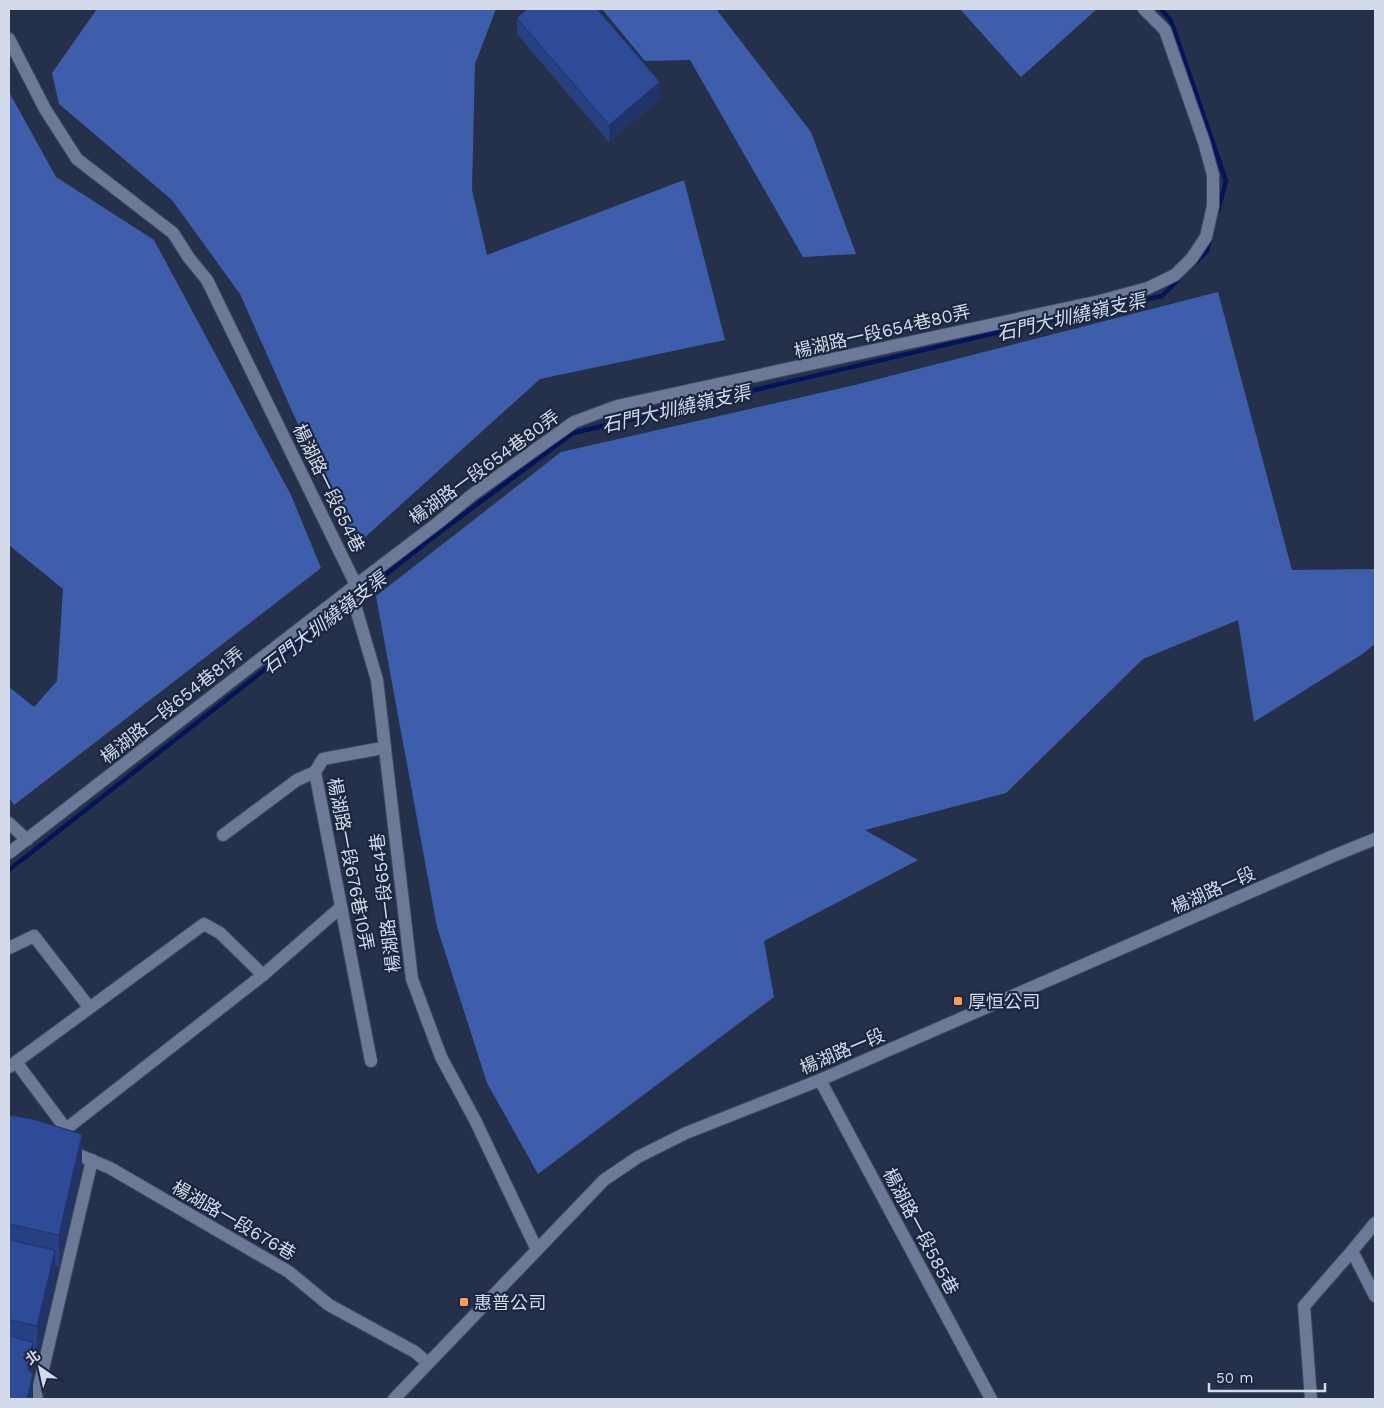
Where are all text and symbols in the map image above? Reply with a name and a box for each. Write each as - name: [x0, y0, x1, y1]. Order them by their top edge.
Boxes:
- water label: 石門大圳繞嶺支渠: [994, 288, 1151, 345]
- street label: 楊湖路一段654巷80弄: [792, 300, 972, 362]
- water label: 石門大圳繞嶺支渠: [599, 380, 756, 437]
- street label: 楊湖路一段654巷80弄: [405, 405, 563, 529]
- street label: 楊湖路一段654巷: [289, 420, 369, 556]
- water label: 石門大圳繞嶺支渠: [257, 565, 393, 679]
- street label: 楊湖路一段654巷81弄: [96, 642, 248, 768]
- street label: 楊湖路一段676巷10弄: [324, 776, 378, 952]
- street label: 楊湖路一段654巷: [366, 832, 404, 974]
- street label: 楊湖路一段: [1168, 862, 1258, 918]
- place label: 厚恒公司: [968, 991, 1040, 1012]
- marker: 厚恒公司: [952, 995, 964, 1007]
- street label: 楊湖路一段: [796, 1024, 888, 1078]
- street label: 楊湖路一段585巷: [879, 1164, 963, 1298]
- street label: 楊湖路一段676巷: [168, 1176, 300, 1264]
- place label: 惠普公司: [474, 1292, 546, 1313]
- marker: 惠普公司: [458, 1296, 470, 1308]
- north arrow: [15, 1343, 65, 1393]
- text: 北: [22, 1347, 43, 1368]
- scale bar: [1209, 1360, 1325, 1392]
- text: 50 m: [1216, 1369, 1253, 1387]

